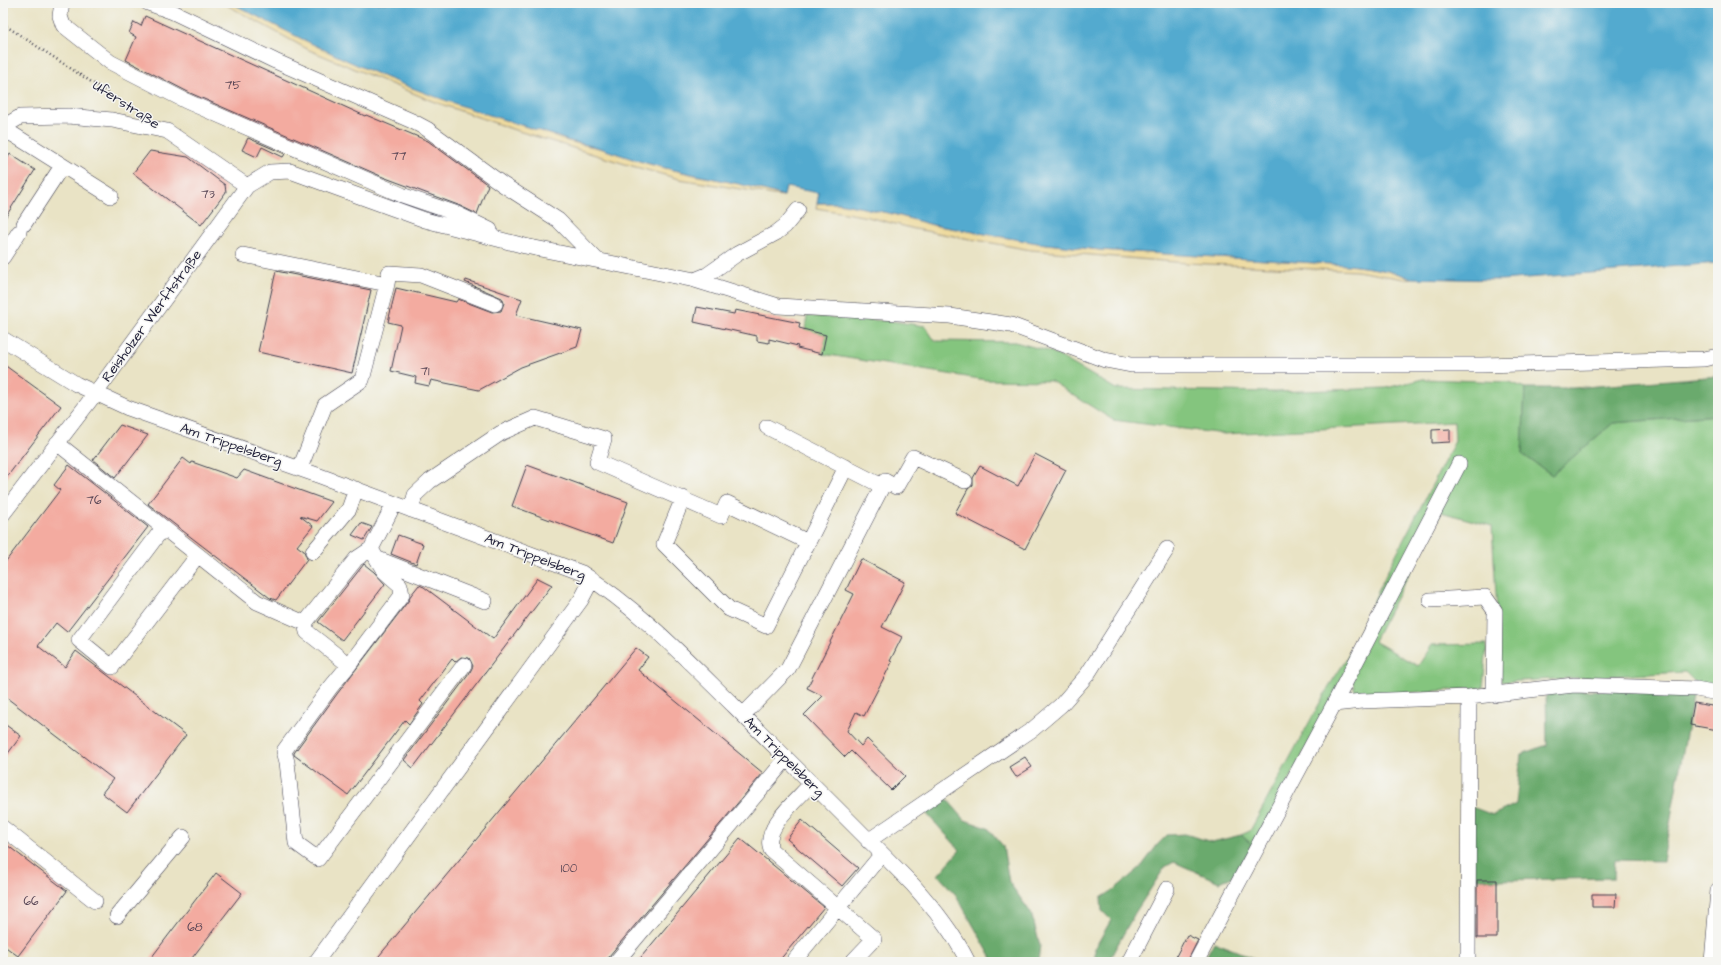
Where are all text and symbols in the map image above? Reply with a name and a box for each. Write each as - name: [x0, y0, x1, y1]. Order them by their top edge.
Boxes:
- street label: Uferstraße: [88, 76, 164, 134]
- house number: 75: [225, 77, 241, 94]
- house number: 77: [392, 148, 407, 165]
- house number: 73: [201, 186, 215, 203]
- street label: Reisholzer Werftstraße: [97, 245, 207, 386]
- house number: 71: [421, 363, 430, 380]
- street label: Am Trippelsberg: [177, 418, 285, 472]
- house number: 76: [87, 492, 102, 509]
- street label: Am Trippelsberg: [482, 529, 588, 585]
- street label: Am Trippelsberg: [739, 712, 829, 802]
- house number: 100: [561, 860, 578, 877]
- house number: 66: [23, 893, 39, 910]
- house number: 68: [187, 919, 203, 936]

